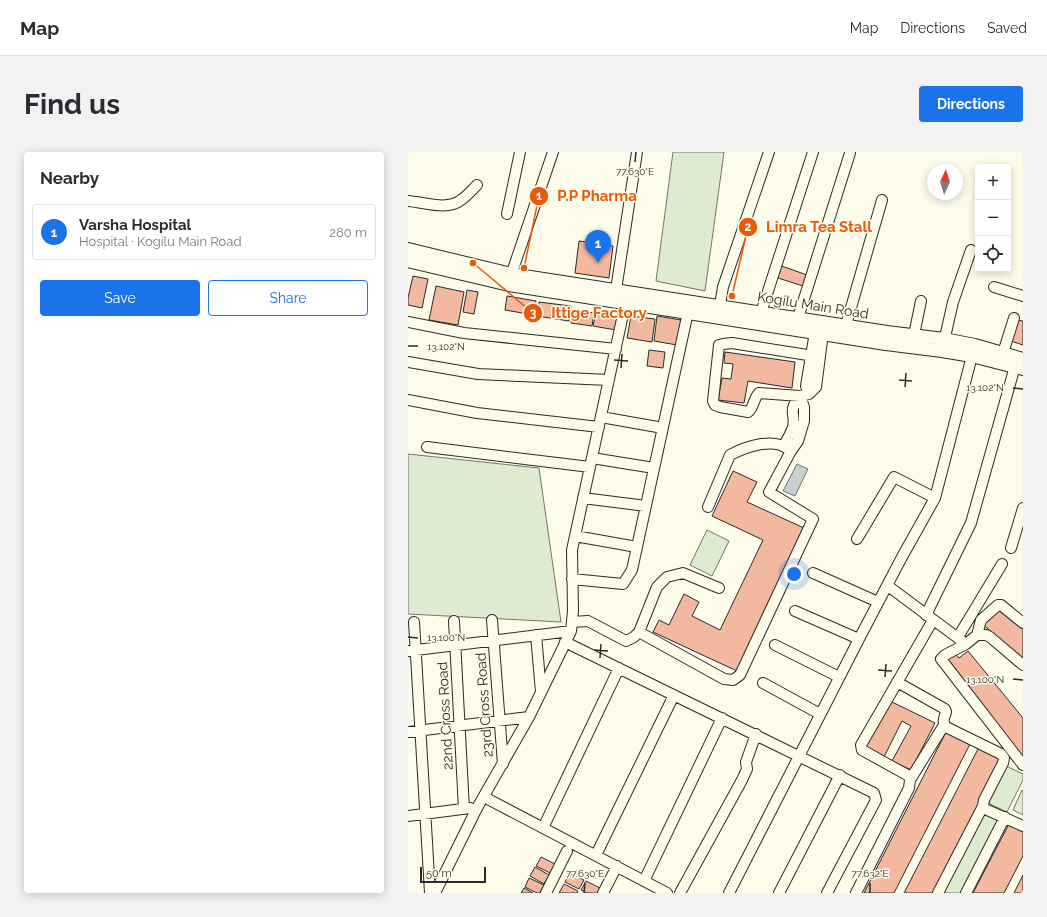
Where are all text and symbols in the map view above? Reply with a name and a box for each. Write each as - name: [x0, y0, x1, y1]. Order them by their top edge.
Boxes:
- text: Map: [20, 17, 59, 39]
- text: Map: [850, 20, 878, 36]
- text: Directions: [900, 20, 965, 36]
- text: Saved: [987, 20, 1027, 36]
- button: Directions: [919, 86, 1023, 122]
- text: Find us: [24, 88, 120, 121]
- north arrow: [927, 164, 963, 200]
- map controls: [975, 164, 1011, 272]
- button: +: [975, 164, 1011, 200]
- text: 77.630°E: [616, 166, 654, 177]
- text: Nearby: [40, 168, 99, 188]
- callout: P.P Pharma: [529, 183, 645, 210]
- text: P.P Pharma: [557, 187, 637, 205]
- text: 1: [536, 189, 542, 203]
- button: −: [975, 200, 1011, 236]
- callout: Limra Tea Stall: [738, 213, 880, 240]
- text: Varsha Hospital: [79, 216, 191, 234]
- text: Limra Tea Stall: [766, 218, 872, 236]
- text: 2: [745, 220, 752, 234]
- text: 1: [51, 225, 57, 240]
- text: 280 m: [329, 225, 367, 240]
- pin: 1: [585, 230, 611, 263]
- text: Hospital · Kogilu Main Road: [79, 234, 242, 249]
- button: locate: [975, 236, 1011, 272]
- button: Save: [40, 280, 200, 316]
- button: Share: [208, 280, 368, 316]
- street label: Kogilu Main Road: [756, 288, 870, 322]
- callout: Ittige Factory: [523, 300, 654, 327]
- text: Ittige Factory: [551, 304, 647, 322]
- text: 3: [530, 306, 537, 320]
- text: 13.102°N: [427, 341, 465, 352]
- text: 13.102°N: [966, 382, 1004, 393]
- your location: [784, 564, 804, 584]
- text: 13.100°N: [427, 632, 465, 643]
- street label: 23rd Cross Road: [472, 652, 496, 758]
- street label: 22nd Cross Road: [434, 661, 456, 771]
- text: 13.100°N: [966, 674, 1004, 685]
- scale bar: [420, 865, 486, 884]
- text: 50 m: [426, 867, 452, 880]
- text: 77.630°E: [566, 868, 604, 879]
- text: 77.632°E: [851, 868, 889, 879]

